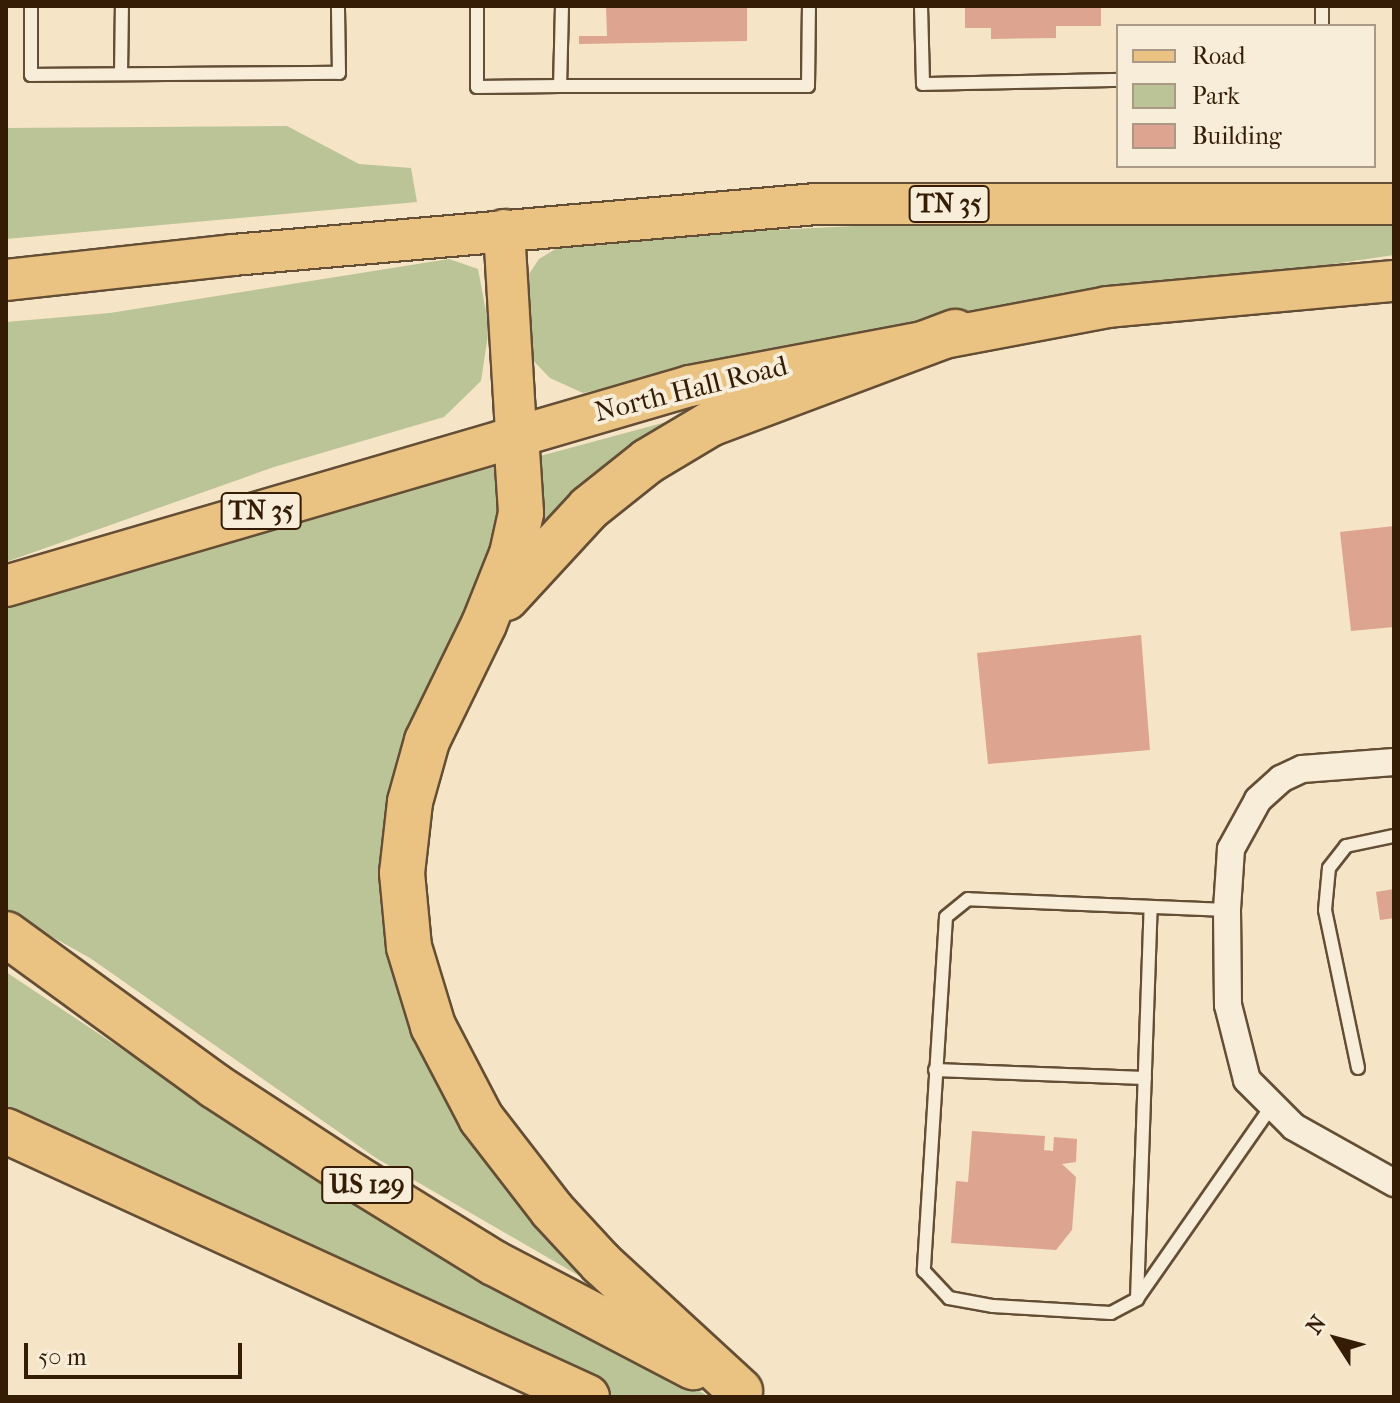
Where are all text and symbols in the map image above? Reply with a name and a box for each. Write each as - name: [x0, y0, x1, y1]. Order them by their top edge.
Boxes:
- legend: [1116, 24, 1376, 168]
- text: Road: [1192, 42, 1245, 70]
- text: Park: [1192, 82, 1240, 110]
- text: Building: [1192, 122, 1282, 150]
- road number: TN 35: [907, 182, 991, 226]
- street label: North Hall Road: [591, 349, 791, 429]
- road number: TN 35: [219, 489, 303, 533]
- road number: US 129: [321, 1163, 413, 1207]
- north arrow: [1296, 1299, 1376, 1379]
- text: N: [1301, 1311, 1332, 1339]
- scale bar: [28, 1327, 246, 1377]
- text: 50 m: [38, 1343, 87, 1371]

